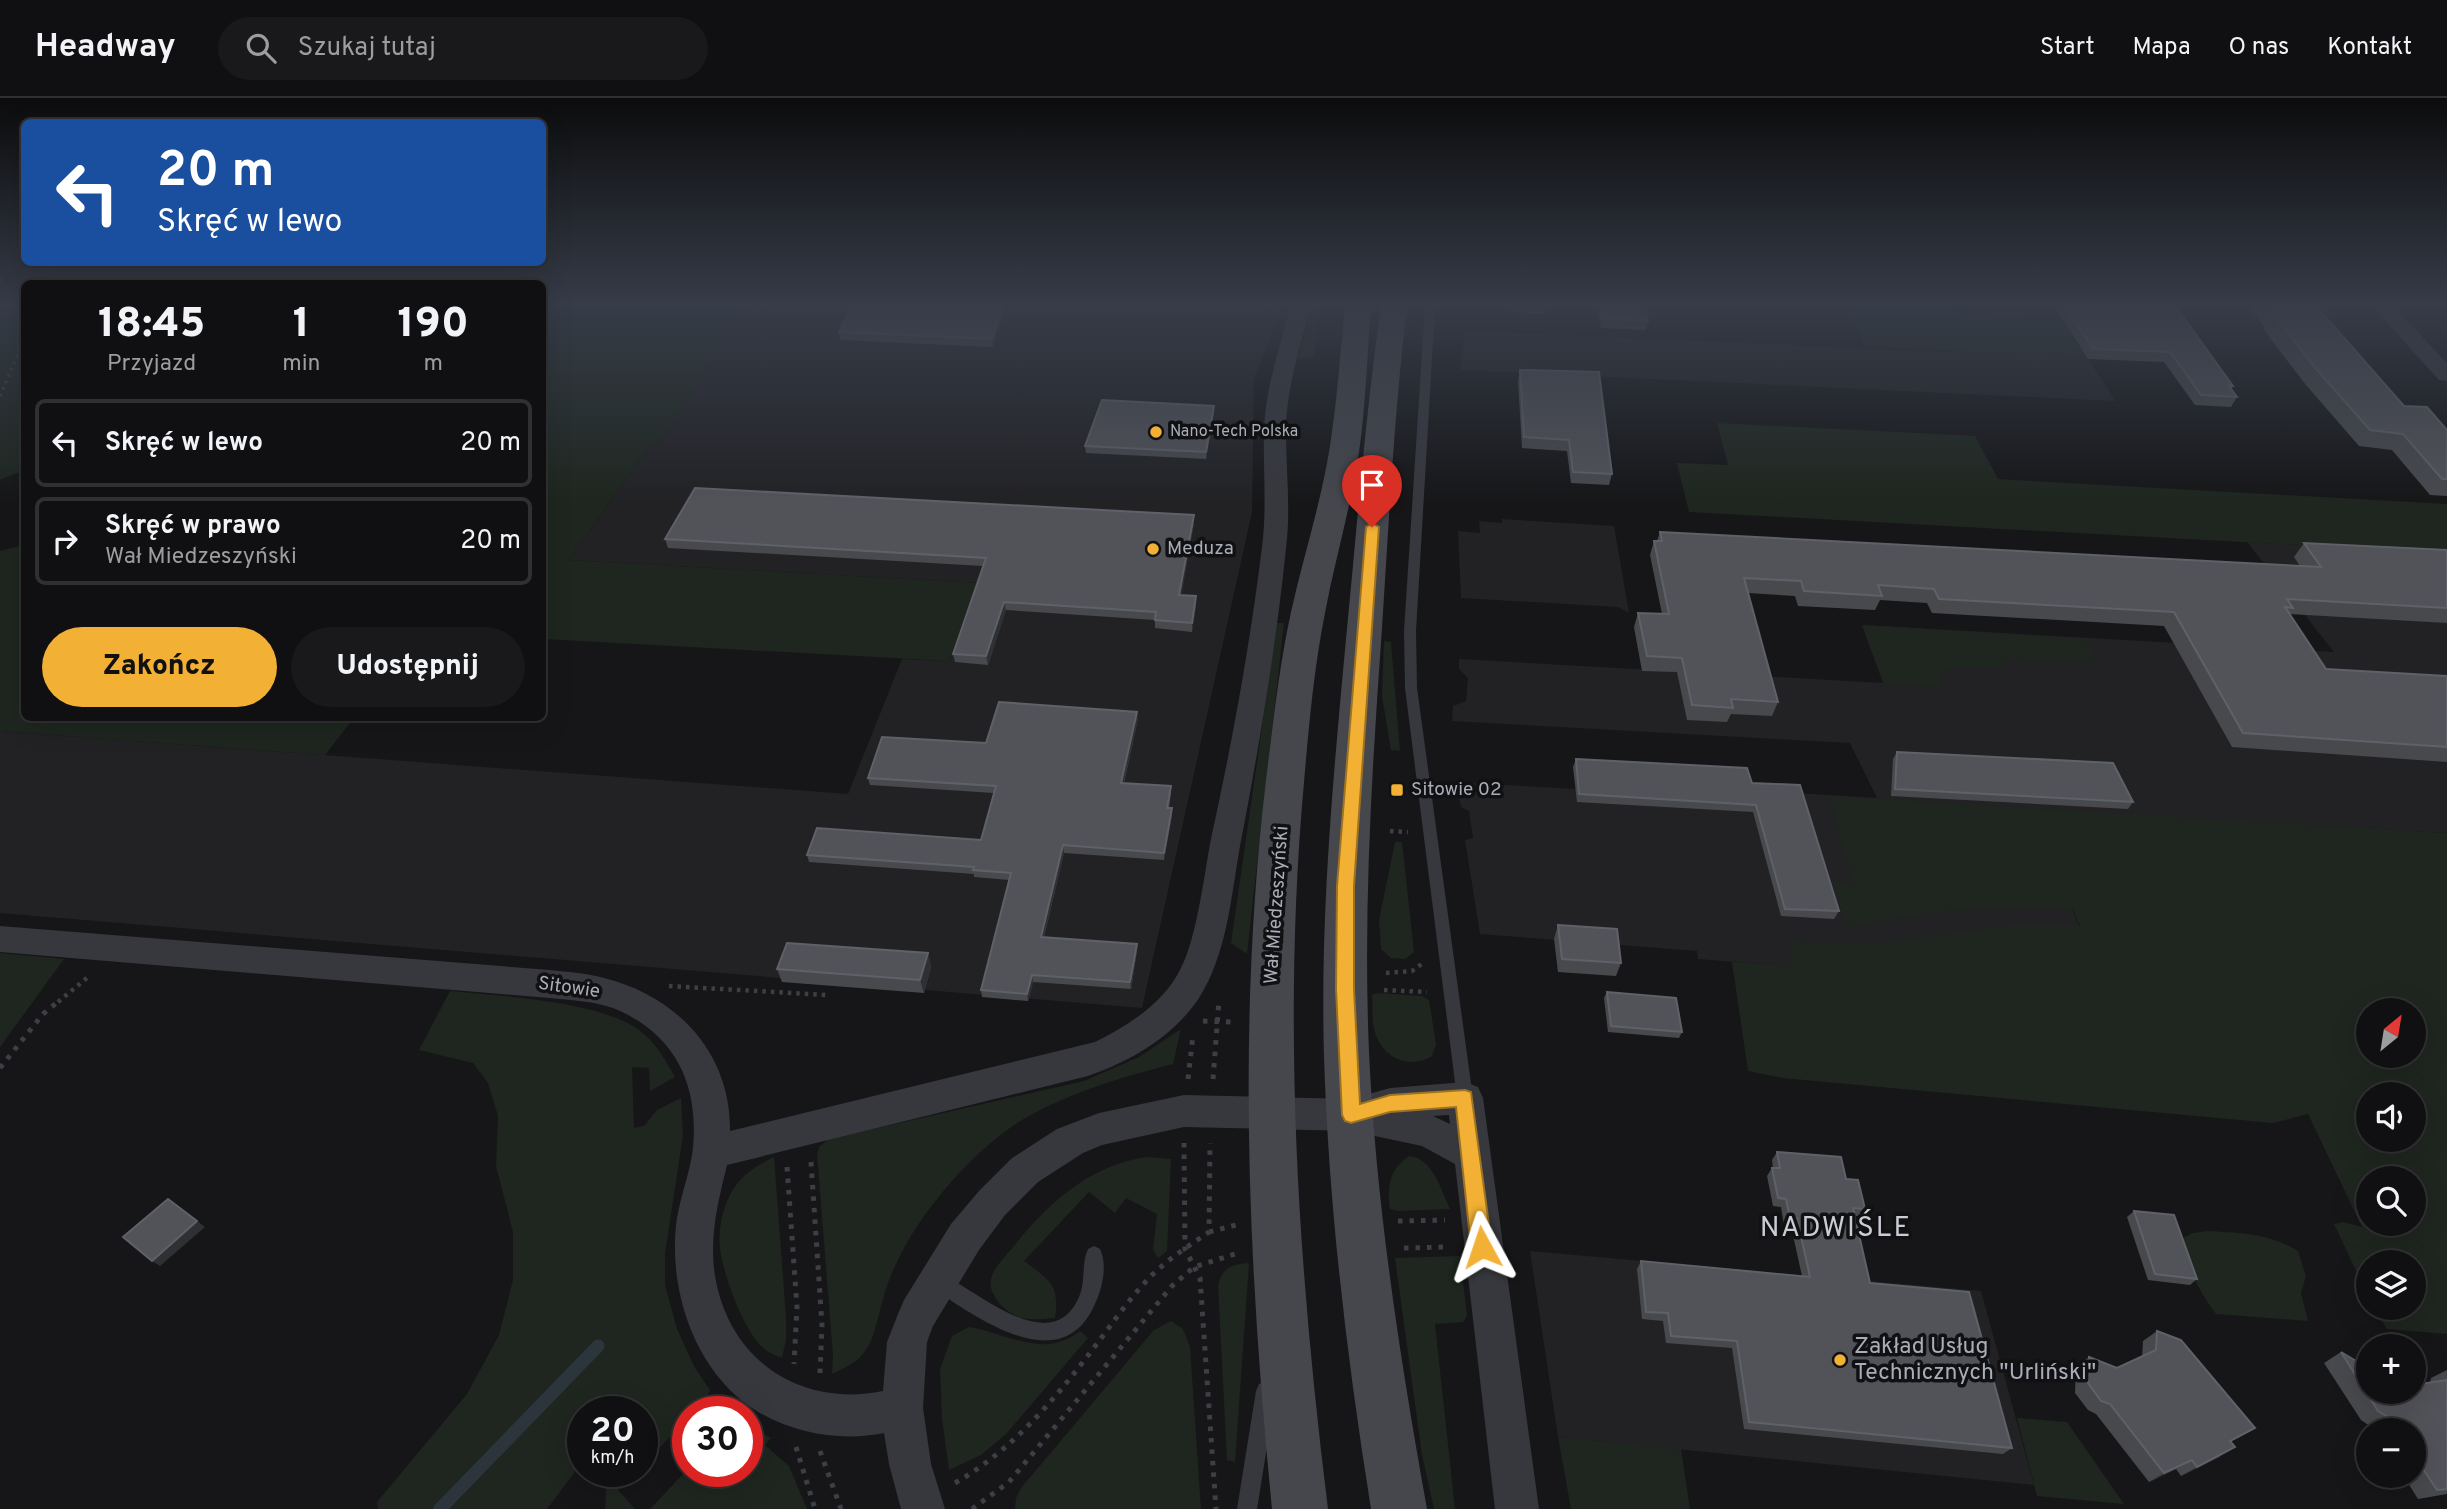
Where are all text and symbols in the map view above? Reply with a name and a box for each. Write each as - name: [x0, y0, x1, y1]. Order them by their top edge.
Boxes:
- search box: [218, 17, 708, 80]
- text: Headway: [35, 27, 176, 69]
- icon: search: [242, 29, 280, 67]
- text: Szukaj tutaj: [298, 32, 436, 65]
- text: Start: [2040, 33, 2095, 63]
- text: Mapa: [2133, 33, 2191, 63]
- text: O nas: [2229, 33, 2289, 63]
- text: Kontakt: [2327, 33, 2412, 63]
- text: 20 m: [157, 142, 274, 204]
- icon: left: [42, 147, 133, 238]
- text: Skręć w lewo: [157, 203, 342, 243]
- text: 18:45: [98, 299, 205, 352]
- text: 1: [293, 299, 310, 352]
- text: 190: [398, 299, 469, 352]
- text: Przyjazd: [107, 350, 196, 379]
- text: min: [282, 350, 321, 379]
- text: m: [424, 350, 443, 379]
- place label: Nano-Tech Polska: [1170, 422, 1298, 442]
- icon: left: [46, 424, 84, 462]
- marker: Nano-Tech Polska: [1148, 424, 1164, 440]
- text: Skręć w lewo: [105, 427, 263, 460]
- text: 20 m: [460, 427, 521, 460]
- pin: [1342, 455, 1402, 527]
- icon: arrive: [1353, 466, 1391, 504]
- text: Skręć w prawo: [105, 510, 281, 543]
- icon: right: [46, 522, 84, 560]
- text: 20 m: [460, 525, 521, 558]
- place label: Meduza: [1167, 537, 1234, 561]
- marker: Meduza: [1145, 541, 1161, 557]
- text: Wał Miedzeszyński: [105, 543, 297, 572]
- button: Zakończ: [42, 627, 277, 707]
- button: Udostępnij: [291, 627, 525, 707]
- place label: Sitowie 02: [1411, 778, 1502, 802]
- marker: Sitowie 02: [1389, 782, 1405, 798]
- street label: Wał Miedzeszyński: [1259, 825, 1295, 985]
- street label: Sitowie: [537, 972, 601, 1004]
- north arrow: [2356, 998, 2426, 1068]
- map controls: [2356, 998, 2426, 1488]
- button: sound: [2356, 1082, 2426, 1152]
- button: search: [2356, 1166, 2426, 1236]
- district label: NADWIŚLE: [1760, 1209, 1912, 1247]
- position arrow: [1445, 1210, 1519, 1284]
- button: layers: [2356, 1250, 2426, 1320]
- place label: Zakład Usług Technicznych "Urliński": [1854, 1333, 2096, 1388]
- button: +: [2356, 1334, 2426, 1404]
- marker: Zakład Usług Technicznych "Urliński": [1832, 1352, 1848, 1368]
- speed limit sign: 30: [672, 1396, 763, 1487]
- text: 20: [590, 1410, 635, 1454]
- button: −: [2356, 1418, 2426, 1488]
- text: km/h: [591, 1447, 634, 1470]

